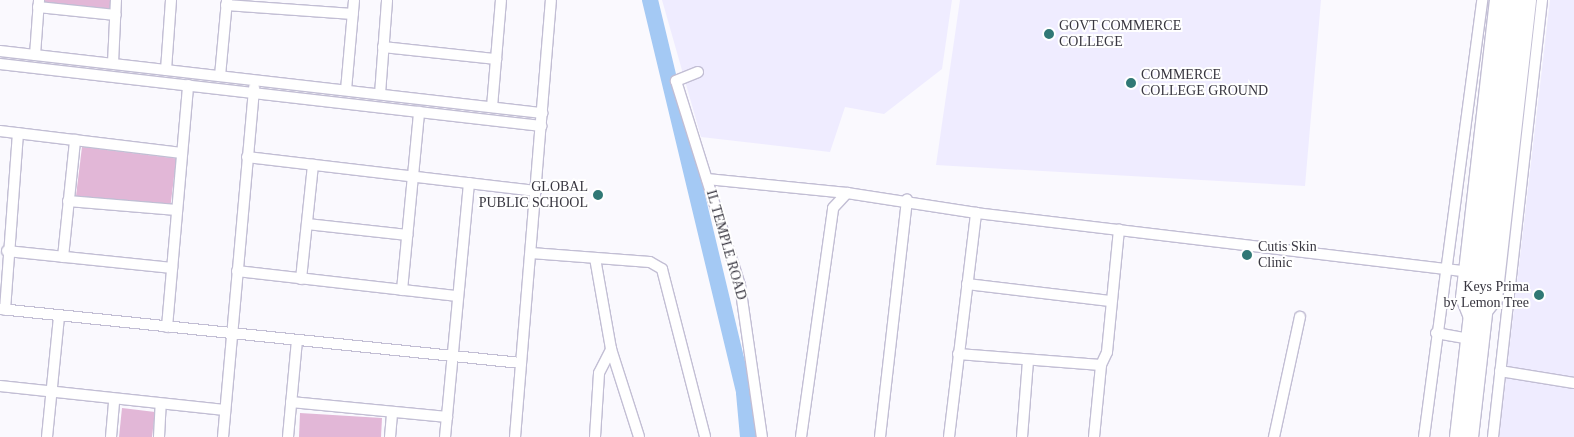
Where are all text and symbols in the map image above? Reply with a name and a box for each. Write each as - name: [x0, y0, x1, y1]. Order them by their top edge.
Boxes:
- place label: GOVT COMMERCE COLLEGE: [1059, 18, 1178, 50]
- marker: GOVT COMMERCE COLLEGE: [1043, 28, 1055, 40]
- place label: COMMERCE COLLEGE GROUND: [1141, 67, 1266, 100]
- marker: COMMERCE COLLEGE GROUND: [1125, 77, 1137, 89]
- place label: GLOBAL PUBLIC SCHOOL: [480, 179, 588, 212]
- marker: GLOBAL PUBLIC SCHOOL: [592, 189, 604, 201]
- street label: IL TEMPLE ROAD: [703, 190, 749, 300]
- place label: Cutis Skin Clinic: [1258, 239, 1322, 272]
- marker: Cutis Skin Clinic: [1240, 248, 1254, 262]
- place label: Keys Prima by Lemon Tree: [1432, 279, 1529, 312]
- marker: Keys Prima by Lemon Tree: [1533, 289, 1545, 301]

